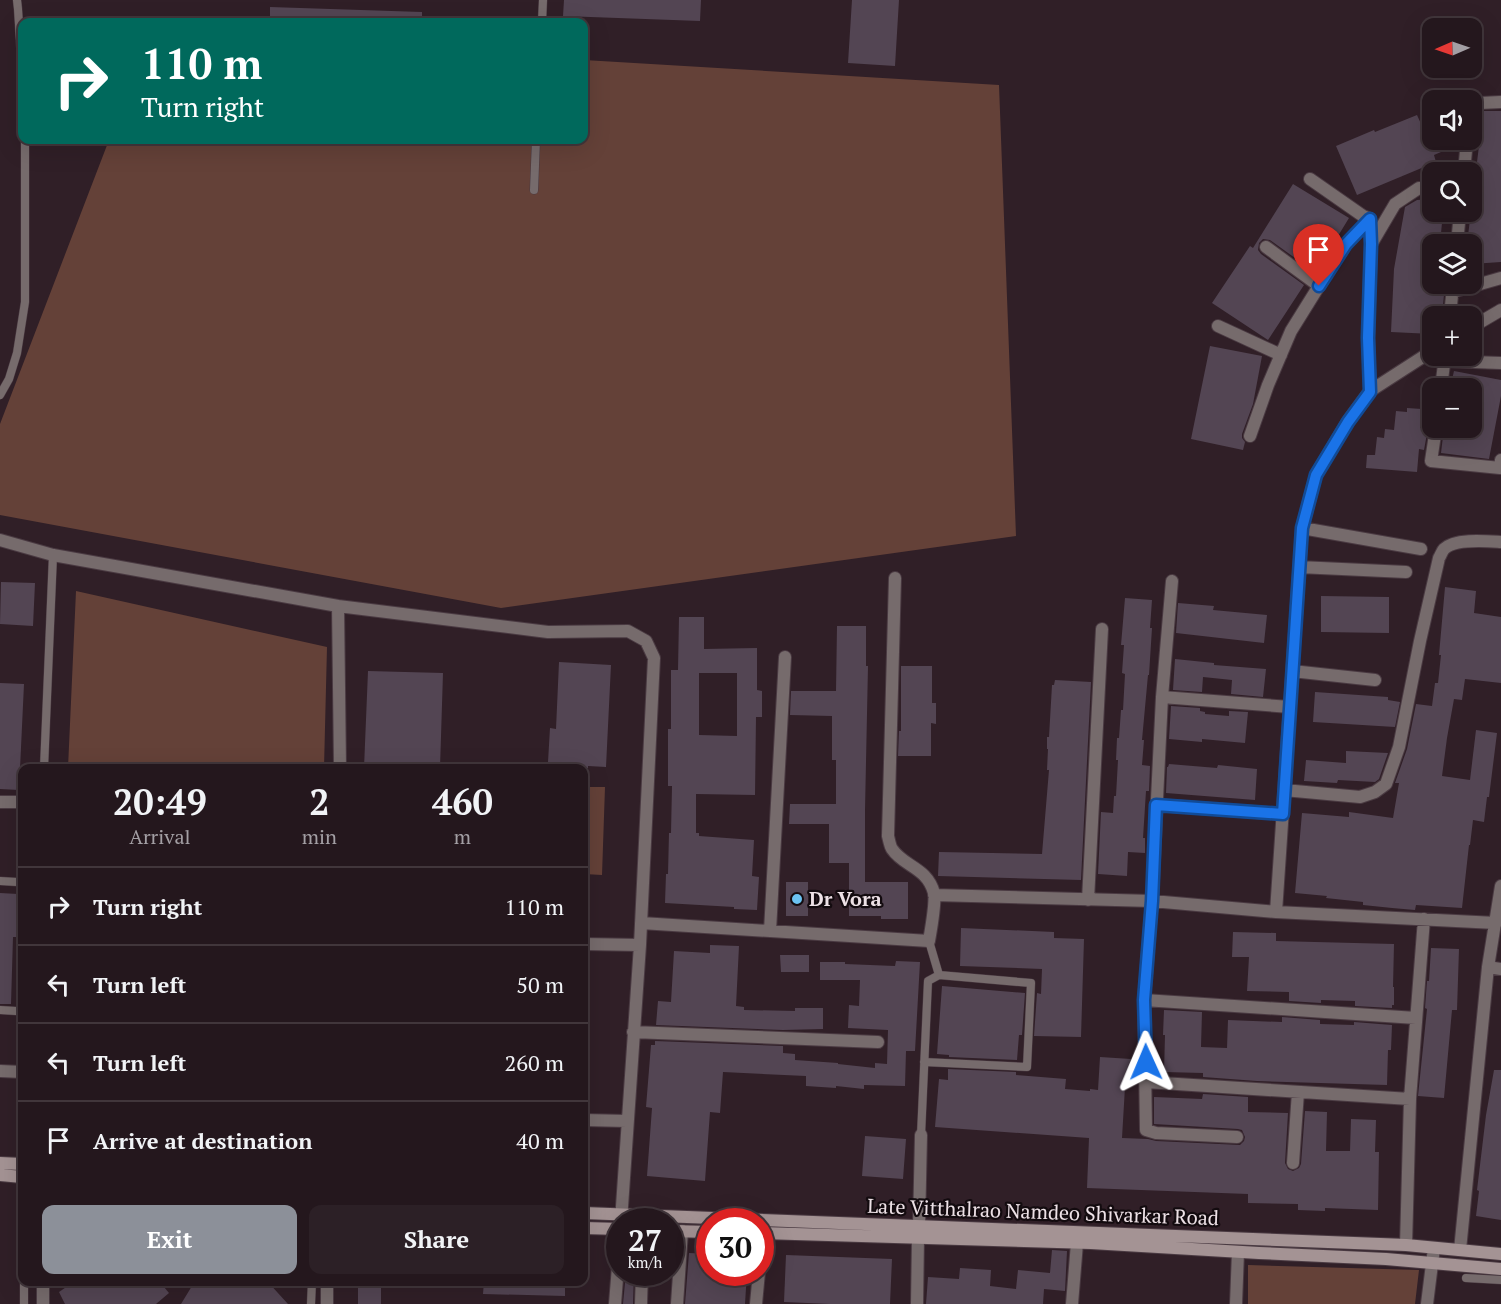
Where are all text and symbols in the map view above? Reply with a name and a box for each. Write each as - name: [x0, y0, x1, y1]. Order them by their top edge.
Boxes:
- north arrow: [1422, 18, 1482, 78]
- map controls: [1422, 18, 1482, 438]
- text: 110 m: [141, 35, 262, 91]
- icon: right: [42, 42, 120, 120]
- text: Turn right: [141, 89, 264, 125]
- button: sound: [1422, 90, 1482, 150]
- button: search: [1422, 162, 1482, 222]
- pin: [1293, 224, 1344, 286]
- icon: arrive: [1302, 233, 1335, 266]
- button: layers: [1422, 234, 1482, 294]
- button: +: [1422, 306, 1482, 366]
- button: −: [1422, 378, 1482, 438]
- text: 20:49: [113, 778, 207, 825]
- text: 2: [309, 778, 330, 825]
- text: 460: [432, 778, 493, 825]
- text: Arrival: [129, 823, 191, 850]
- text: min: [302, 823, 337, 850]
- text: m: [454, 823, 471, 850]
- place label: Dr Vora: [809, 885, 882, 912]
- icon: right: [42, 890, 75, 923]
- text: Turn right: [93, 892, 202, 921]
- text: 110 m: [504, 892, 564, 921]
- marker: Dr Vora: [790, 892, 804, 906]
- icon: left: [42, 968, 75, 1001]
- text: Turn left: [93, 970, 186, 999]
- text: 50 m: [516, 970, 564, 999]
- position arrow: [1114, 1030, 1178, 1094]
- icon: left: [42, 1046, 75, 1079]
- text: Turn left: [93, 1048, 186, 1077]
- text: 260 m: [504, 1048, 564, 1077]
- icon: arrive: [42, 1124, 75, 1157]
- text: Arrive at destination: [93, 1126, 312, 1155]
- text: 40 m: [516, 1126, 564, 1155]
- street label: Late Vitthalrao Namdeo Shivarkar Road: [867, 1192, 1219, 1231]
- button: Exit: [42, 1205, 297, 1274]
- button: Share: [309, 1205, 564, 1274]
- speed limit sign: 30: [696, 1208, 774, 1286]
- text: 27: [628, 1220, 662, 1260]
- text: km/h: [628, 1252, 662, 1272]

